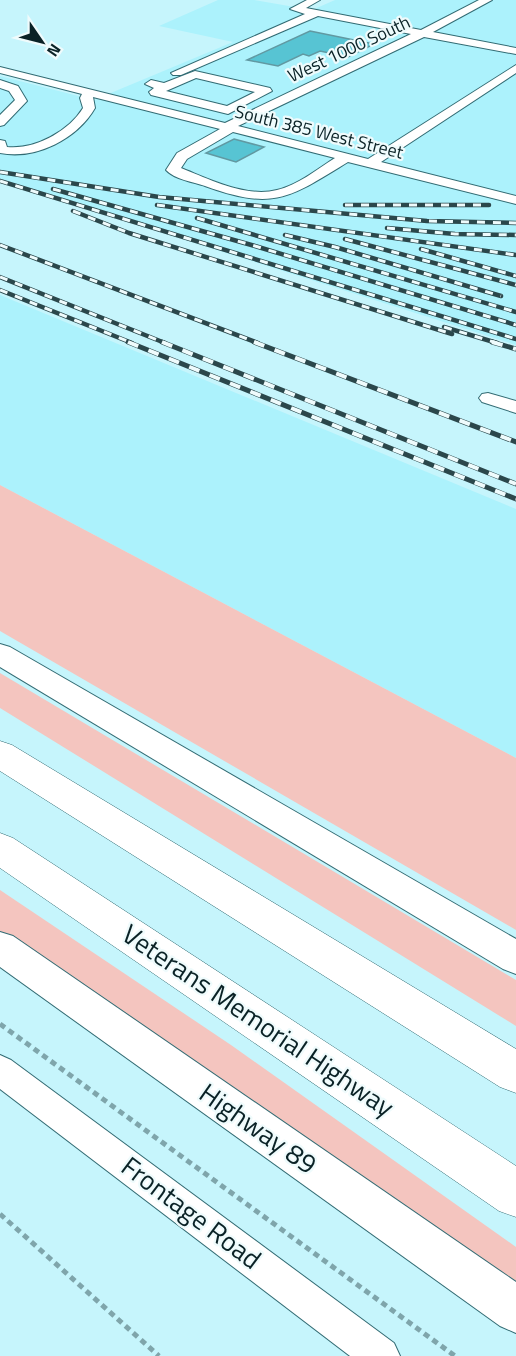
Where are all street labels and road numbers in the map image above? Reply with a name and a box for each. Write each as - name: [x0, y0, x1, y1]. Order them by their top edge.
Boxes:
- street label: West 1000 South: [283, 8, 415, 89]
- street label: South 385 West Street: [232, 98, 407, 166]
- street label: Veterans Memorial Highway: [114, 913, 403, 1126]
- street label: Highway 89: [192, 1072, 326, 1183]
- street label: Frontage Road: [113, 1145, 271, 1278]

